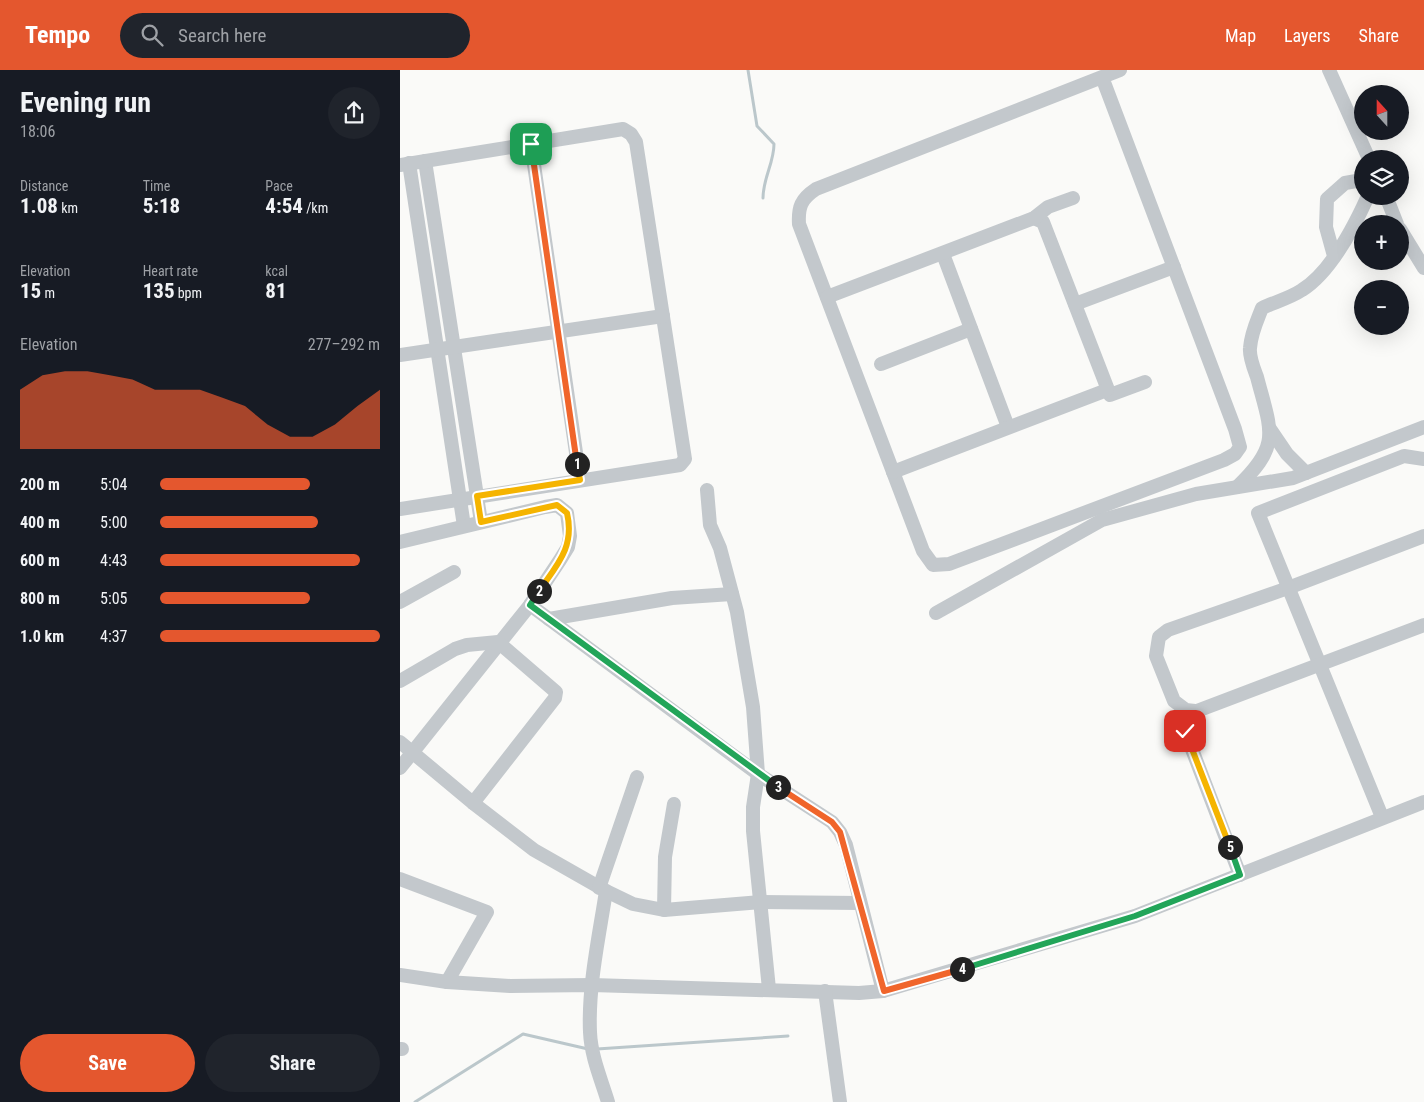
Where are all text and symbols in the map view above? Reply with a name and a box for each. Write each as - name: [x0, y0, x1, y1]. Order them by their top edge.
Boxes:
- search box: [120, 13, 470, 58]
- text: Tempo: [25, 21, 90, 49]
- icon: search: [138, 21, 166, 49]
- text: Search here: [178, 24, 266, 47]
- text: Map: [1225, 25, 1256, 46]
- text: Layers: [1284, 25, 1331, 46]
- text: Share: [1359, 25, 1399, 46]
- north arrow: [1354, 85, 1409, 140]
- map controls: [1354, 85, 1409, 335]
- text: Evening run: [20, 86, 151, 119]
- button: share: [328, 87, 380, 139]
- text: 18:06: [20, 122, 55, 141]
- pin: [510, 123, 552, 165]
- icon: arrive: [517, 130, 545, 158]
- button: layers: [1354, 150, 1409, 205]
- text: Distance: [20, 178, 68, 194]
- text: Time: [143, 178, 170, 194]
- text: Pace: [265, 178, 293, 194]
- text: 1.08: [20, 194, 58, 218]
- text: 5:18: [143, 194, 180, 218]
- text: 4:54: [265, 194, 303, 218]
- text: km: [58, 200, 78, 216]
- text: /km: [303, 200, 328, 216]
- button: +: [1354, 215, 1409, 270]
- text: Elevation: [20, 263, 70, 279]
- text: Heart rate: [143, 263, 198, 279]
- text: kcal: [265, 263, 288, 279]
- text: 15: [20, 279, 41, 303]
- text: 135: [143, 279, 175, 303]
- text: 81: [265, 279, 287, 303]
- button: −: [1354, 280, 1409, 335]
- text: m: [41, 285, 55, 301]
- text: bpm: [175, 285, 202, 301]
- text: Elevation: [20, 335, 78, 354]
- text: 277–292 m: [308, 335, 380, 354]
- pin: 1: [564, 452, 590, 476]
- text: 1: [574, 456, 581, 472]
- text: 200 m: [20, 475, 60, 494]
- text: 5:04: [100, 475, 127, 494]
- text: 400 m: [20, 513, 60, 532]
- text: 5:00: [100, 513, 127, 532]
- text: 600 m: [20, 551, 60, 570]
- text: 4:43: [100, 551, 127, 570]
- pin: 2: [526, 578, 552, 604]
- text: 2: [536, 583, 543, 599]
- text: 800 m: [20, 589, 60, 608]
- text: 5:05: [100, 589, 127, 608]
- text: 1.0 km: [20, 627, 64, 646]
- text: 4:37: [100, 627, 127, 646]
- pin: [1164, 710, 1206, 752]
- icon: check: [1171, 717, 1199, 745]
- pin: 3: [766, 774, 790, 800]
- text: 3: [775, 779, 782, 795]
- pin: 5: [1218, 834, 1242, 860]
- text: 5: [1227, 839, 1234, 855]
- pin: 4: [950, 956, 974, 982]
- text: 4: [959, 961, 966, 977]
- button: Save: [20, 1034, 195, 1092]
- button: Share: [205, 1034, 380, 1092]

